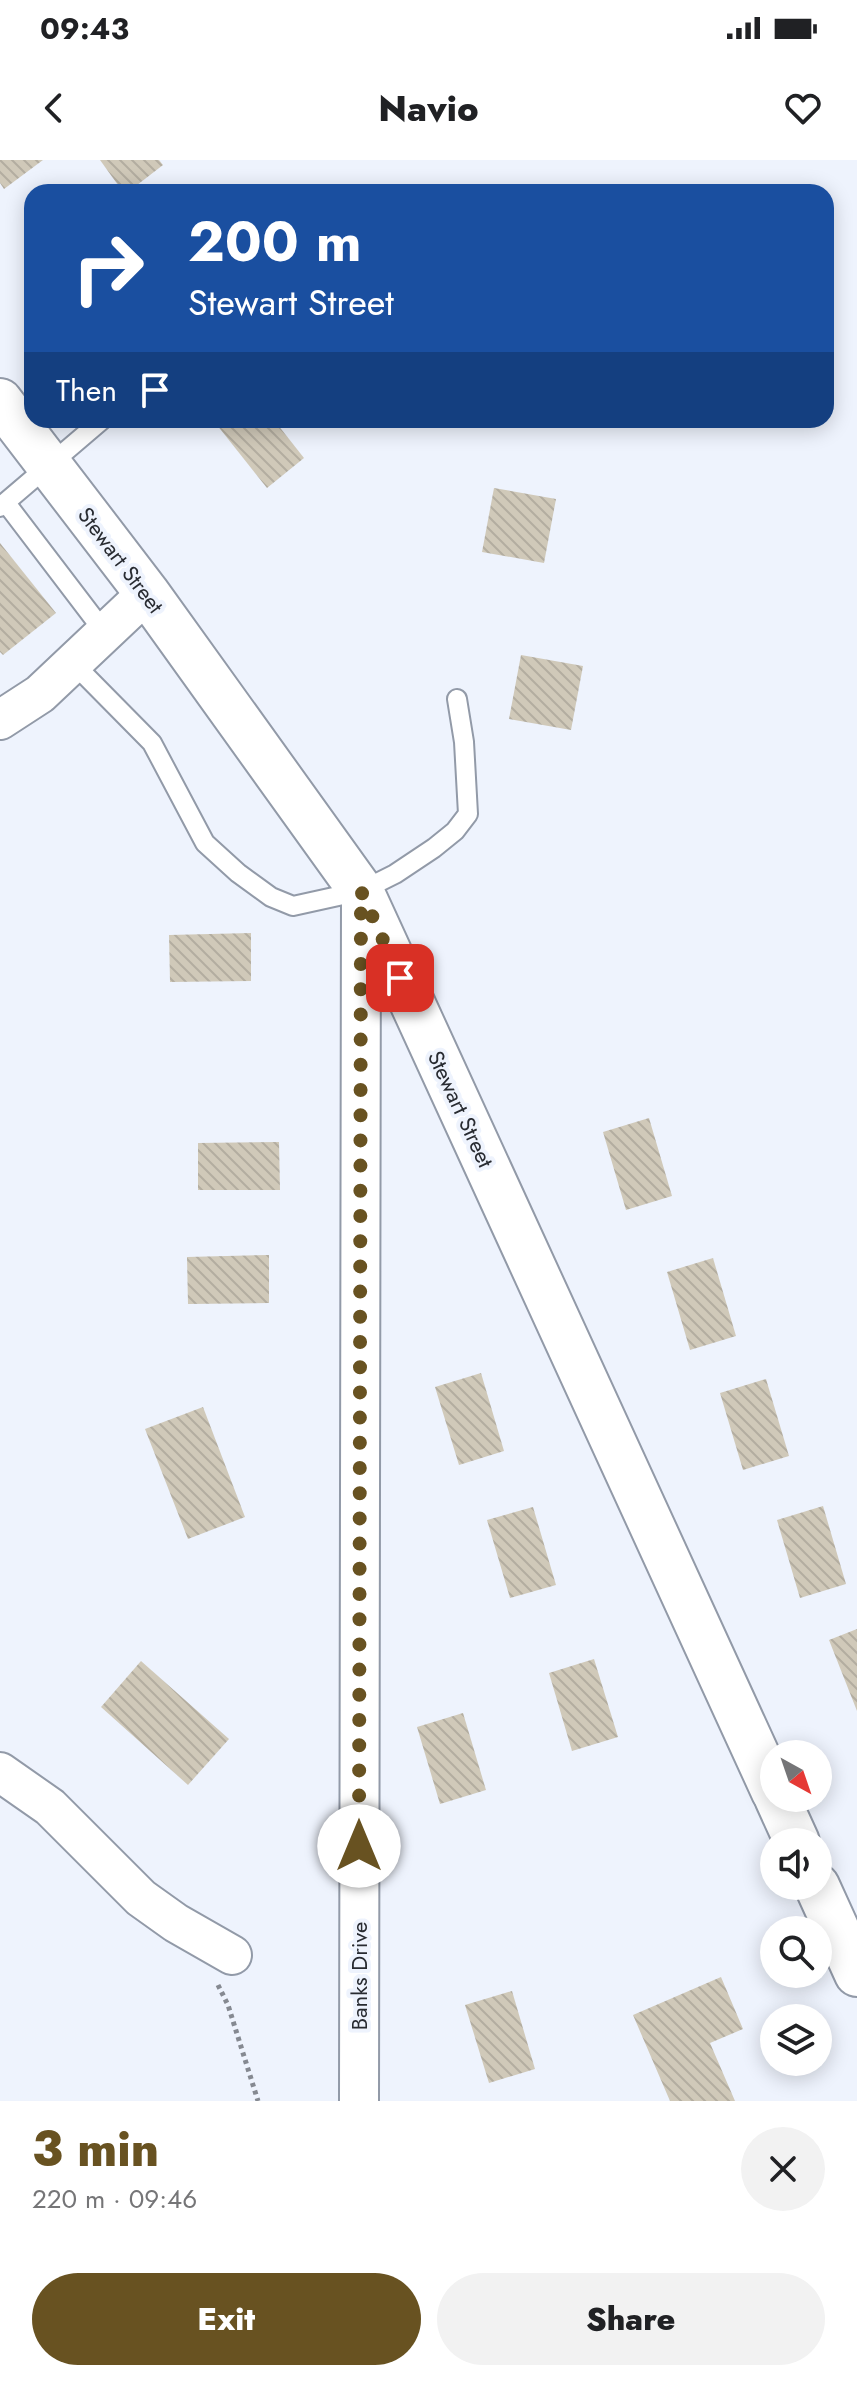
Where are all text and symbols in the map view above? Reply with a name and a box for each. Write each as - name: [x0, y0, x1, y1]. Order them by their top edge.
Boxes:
- text: 09:43: [40, 7, 129, 50]
- text: Navio: [378, 82, 479, 134]
- icon: back: [32, 86, 76, 130]
- icon: heart: [781, 86, 825, 130]
- text: 200 m: [188, 201, 362, 282]
- icon: right: [56, 216, 160, 320]
- text: Stewart Street: [188, 276, 394, 328]
- icon: arrive: [133, 368, 177, 412]
- text: Then: [56, 369, 117, 412]
- street label: Stewart Street: [70, 500, 172, 620]
- pin: [366, 944, 434, 1012]
- icon: arrive: [378, 956, 422, 1000]
- street label: Stewart Street: [420, 1045, 502, 1173]
- north arrow: [760, 1740, 832, 1812]
- map controls: [760, 1740, 832, 2076]
- position arrow: [317, 1804, 401, 1888]
- button: sound: [760, 1828, 832, 1900]
- button: search: [760, 1916, 832, 1988]
- street label: Banks Drive: [343, 1922, 375, 2030]
- button: layers: [760, 2004, 832, 2076]
- text: 3 min: [32, 2115, 159, 2184]
- button: close: [741, 2127, 825, 2211]
- text: 220 m · 09:46: [32, 2180, 197, 2218]
- button: Exit: [32, 2273, 421, 2365]
- button: Share: [437, 2273, 825, 2365]

